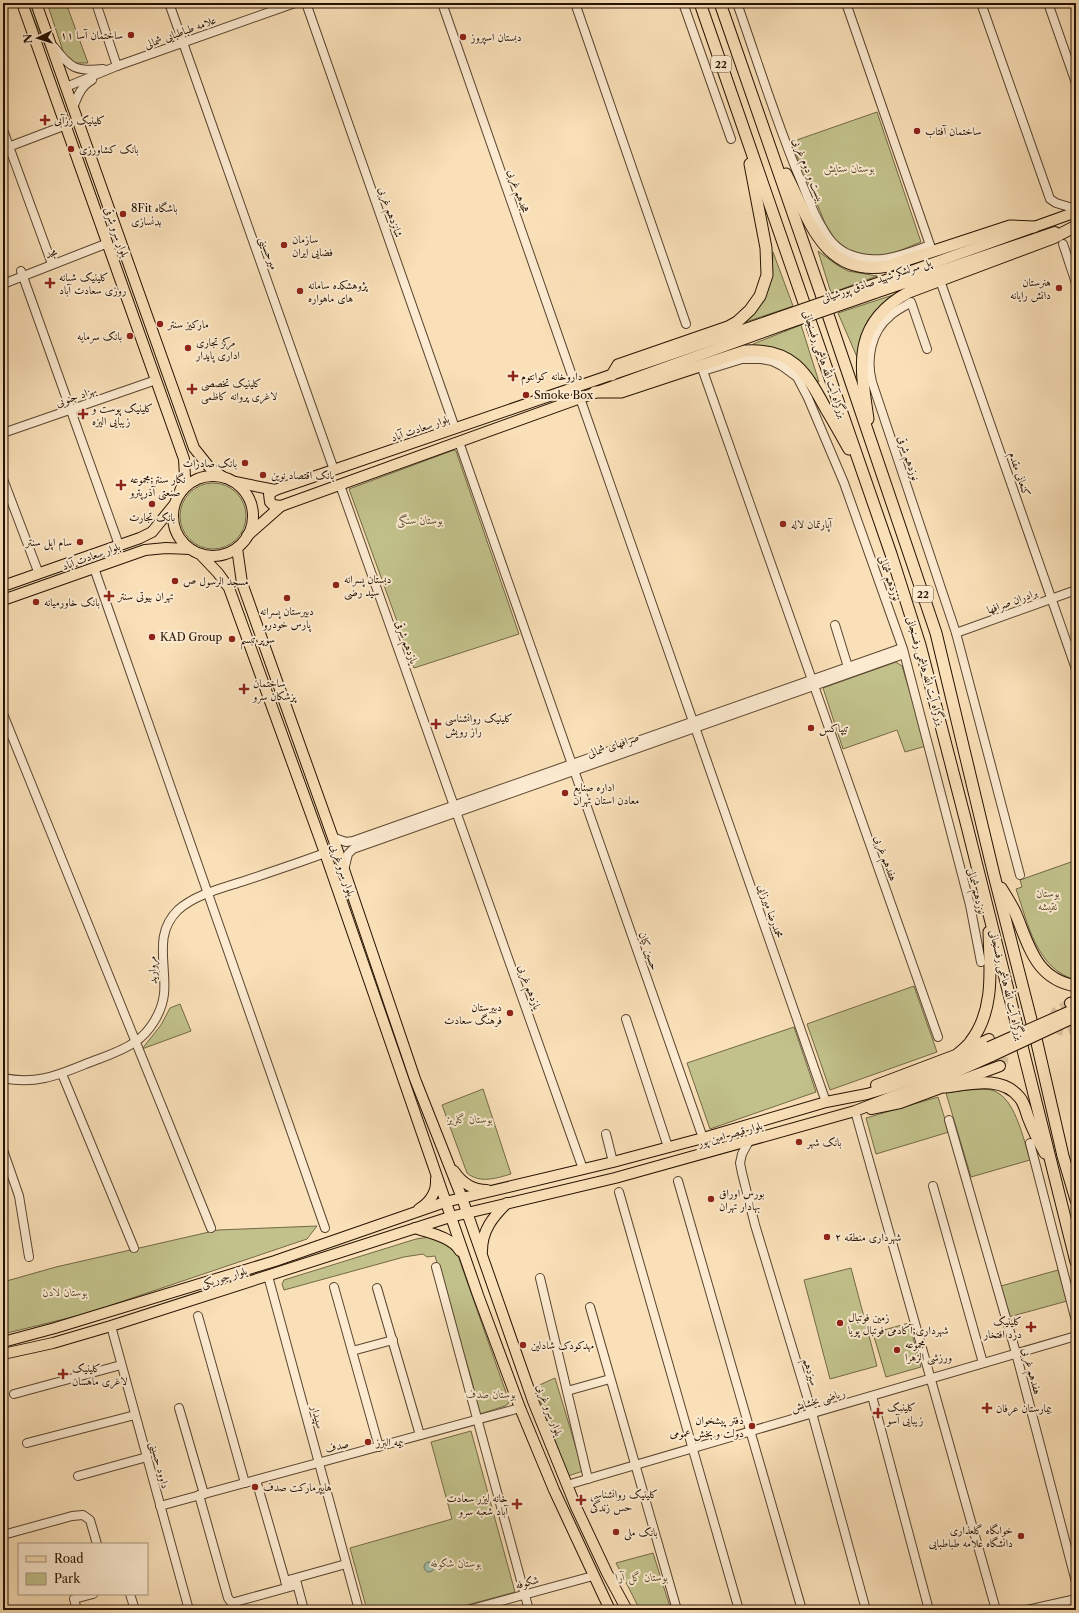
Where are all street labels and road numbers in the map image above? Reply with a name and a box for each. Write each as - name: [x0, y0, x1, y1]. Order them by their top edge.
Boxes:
- street label: علامه طباطبایی شمالی: [142, 13, 218, 52]
- road number: 22: [711, 56, 731, 72]
- street label: بیست و دوم غربی: [787, 136, 828, 205]
- street label: هجدهم غربی: [501, 167, 533, 216]
- street label: شانزدهم غربی: [372, 185, 406, 241]
- street label: بلوار سرو شرقی: [100, 205, 133, 260]
- street label: میرحسینی: [255, 234, 281, 272]
- street label: مجد: [43, 244, 59, 262]
- street label: پل سرلشکر شهید صادق پورشیانی: [819, 254, 934, 307]
- street label: بزرگراه آیت الله هاشمی رفسنجانی: [798, 308, 852, 420]
- street label: بهزاد جنوبی: [54, 382, 99, 410]
- street label: بلوار سعادت آباد: [389, 411, 451, 445]
- street label: نوزدهم شرقی: [891, 434, 923, 484]
- street label: کنعانی مقدم: [1003, 450, 1034, 499]
- street label: بلوار سعادت آباد: [60, 539, 122, 573]
- street label: نوزدهم شمالی: [872, 554, 904, 604]
- street label: برادران صرافها: [985, 585, 1040, 618]
- road number: 22: [913, 586, 933, 602]
- street label: بزرگراه آیت الله هاشمی رفسنجانی: [902, 614, 950, 728]
- street label: یازدهم شرقی: [389, 618, 422, 668]
- street label: صرافهای شمالی: [585, 730, 641, 761]
- street label: هفدهم غربی: [868, 833, 901, 884]
- street label: بلوار سرو غربی: [327, 842, 359, 899]
- street label: نوزدهم شمالی: [961, 867, 989, 916]
- street label: محمدرضا میرزایی: [754, 882, 787, 940]
- street label: بزرگراه آیت الله هاشمی رفسنجانی: [985, 928, 1029, 1042]
- street label: حسین کیان: [636, 930, 662, 972]
- street label: مروارید: [144, 955, 161, 984]
- street label: یازدهم غربی: [512, 962, 545, 1014]
- street label: بلوار قیصر امین پور: [695, 1118, 764, 1151]
- street label: بلوار جوریکی: [199, 1263, 249, 1292]
- street label: هفدهم غربی: [1015, 1346, 1045, 1397]
- street label: سیزدهم: [796, 1357, 822, 1389]
- street label: بلوار سرو غربی: [533, 1382, 566, 1438]
- street label: ریاضی بخشایش: [789, 1386, 847, 1415]
- street label: سپیدار: [307, 1403, 328, 1430]
- street label: صدف: [324, 1436, 351, 1456]
- street label: داوود حسینی: [145, 1440, 173, 1491]
- street label: شکوفه: [514, 1572, 540, 1592]

